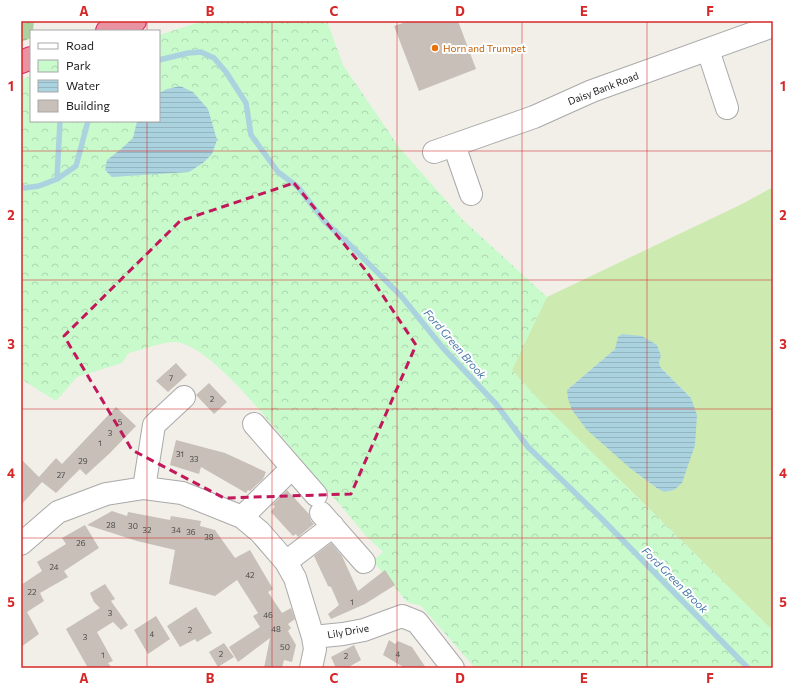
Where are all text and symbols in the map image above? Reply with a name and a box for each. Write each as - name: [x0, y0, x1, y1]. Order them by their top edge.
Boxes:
- text: A: [79, 3, 89, 19]
- text: B: [206, 3, 215, 19]
- text: C: [330, 3, 339, 19]
- text: D: [455, 3, 465, 19]
- text: E: [580, 3, 588, 19]
- text: F: [706, 3, 714, 19]
- legend: [30, 30, 160, 122]
- text: Road: [66, 38, 94, 52]
- place label: Horn and Trumpet: [443, 42, 526, 54]
- marker: Horn and Trumpet: [430, 43, 440, 53]
- text: Park: [66, 58, 92, 72]
- street label: Daisy Bank Road: [566, 69, 640, 107]
- text: 1: [8, 78, 14, 94]
- text: Water: [66, 78, 100, 92]
- text: 1: [780, 78, 786, 94]
- text: Building: [66, 98, 110, 112]
- text: 2: [7, 207, 15, 223]
- text: 2: [779, 207, 787, 223]
- water label: Ford Green Brook: [422, 306, 490, 382]
- text: 3: [7, 336, 15, 352]
- text: 3: [779, 336, 787, 352]
- house number: 7: [169, 373, 173, 383]
- house number: 2: [210, 394, 215, 404]
- house number: 5: [118, 417, 123, 427]
- house number: 3: [108, 428, 113, 438]
- house number: 1: [98, 438, 102, 448]
- house number: 31: [176, 449, 184, 459]
- house number: 33: [189, 454, 199, 464]
- house number: 29: [78, 456, 88, 466]
- text: 4: [7, 465, 15, 481]
- text: 4: [779, 465, 787, 481]
- house number: 27: [57, 470, 65, 480]
- house number: 28: [106, 520, 116, 530]
- house number: 30: [128, 521, 138, 531]
- house number: 32: [143, 525, 152, 535]
- house number: 34: [171, 525, 181, 535]
- house number: 36: [186, 527, 196, 537]
- house number: 38: [204, 532, 214, 542]
- house number: 26: [76, 538, 86, 548]
- water label: Ford Green Brook: [640, 544, 712, 616]
- house number: 24: [49, 562, 59, 572]
- house number: 42: [245, 570, 255, 580]
- house number: 22: [28, 587, 37, 597]
- text: 5: [7, 594, 15, 610]
- text: 5: [779, 594, 787, 610]
- house number: 1: [350, 597, 354, 607]
- house number: 3: [108, 608, 113, 618]
- house number: 46: [263, 610, 273, 620]
- street label: Lily Drive: [326, 621, 370, 641]
- house number: 48: [271, 624, 281, 634]
- house number: 2: [188, 625, 193, 635]
- house number: 4: [150, 629, 155, 639]
- house number: 3: [83, 632, 88, 642]
- house number: 50: [280, 642, 290, 652]
- house number: 2: [219, 649, 224, 659]
- house number: 4: [396, 649, 401, 659]
- house number: 1: [101, 650, 105, 660]
- house number: 2: [344, 651, 349, 661]
- text: A: [79, 670, 89, 686]
- text: B: [206, 670, 215, 686]
- text: C: [330, 670, 339, 686]
- text: D: [455, 670, 465, 686]
- text: E: [580, 670, 588, 686]
- text: F: [706, 670, 714, 686]

